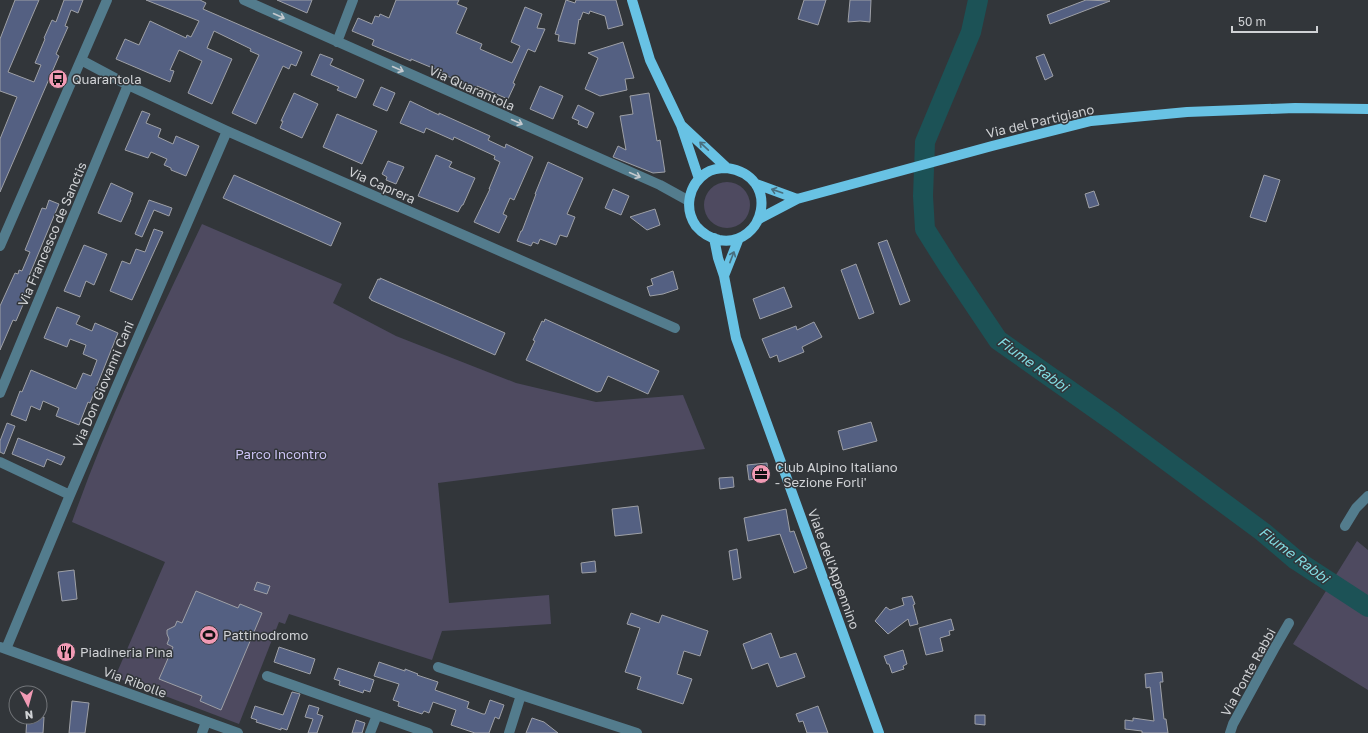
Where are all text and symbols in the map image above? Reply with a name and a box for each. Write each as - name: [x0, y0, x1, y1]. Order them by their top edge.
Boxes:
- scale bar: [1232, 8, 1317, 34]
- one-way arrow: [273, 13, 285, 20]
- text: 50 m: [1238, 14, 1266, 29]
- street label: Via Quarantola: [427, 62, 517, 114]
- one-way arrow: [392, 66, 404, 73]
- bus stop icon: Quarantola: [47, 68, 69, 90]
- place label: Quarantola: [72, 71, 142, 87]
- street label: Via del Partigiano: [985, 101, 1096, 141]
- one-way arrow: [510, 119, 522, 126]
- one-way arrow: [699, 142, 709, 151]
- street label: Via Francesco de Sanctis: [14, 159, 90, 309]
- street label: Via Caprera: [346, 163, 418, 207]
- one-way arrow: [629, 172, 641, 179]
- one-way arrow: [771, 187, 783, 195]
- one-way arrow: [728, 252, 736, 264]
- street label: Via Don Giovanni Cani: [69, 318, 137, 450]
- water label: Fiume Rabbi: [995, 332, 1074, 396]
- park label: Parco Incontro: [235, 446, 327, 462]
- place label: Club Alpino Italiano - Sezione Forli': [775, 459, 898, 490]
- office icon: Club Alpino Italiano - Sezione Forli': [750, 463, 772, 485]
- street label: Viale dell'Appennino: [805, 507, 863, 632]
- water label: Fiume Rabbi: [1256, 523, 1334, 588]
- sports icon: Pattinodromo: [198, 624, 220, 646]
- street label: Via Ponte Rabbi: [1217, 625, 1279, 719]
- place label: Pattinodromo: [223, 627, 308, 643]
- restaurant icon: Piadineria Pina: [55, 641, 77, 663]
- place label: Piadineria Pina: [80, 644, 173, 660]
- street label: Via Ribolle: [101, 663, 169, 701]
- north arrow: [8, 685, 48, 725]
- text: N: [24, 709, 34, 722]

